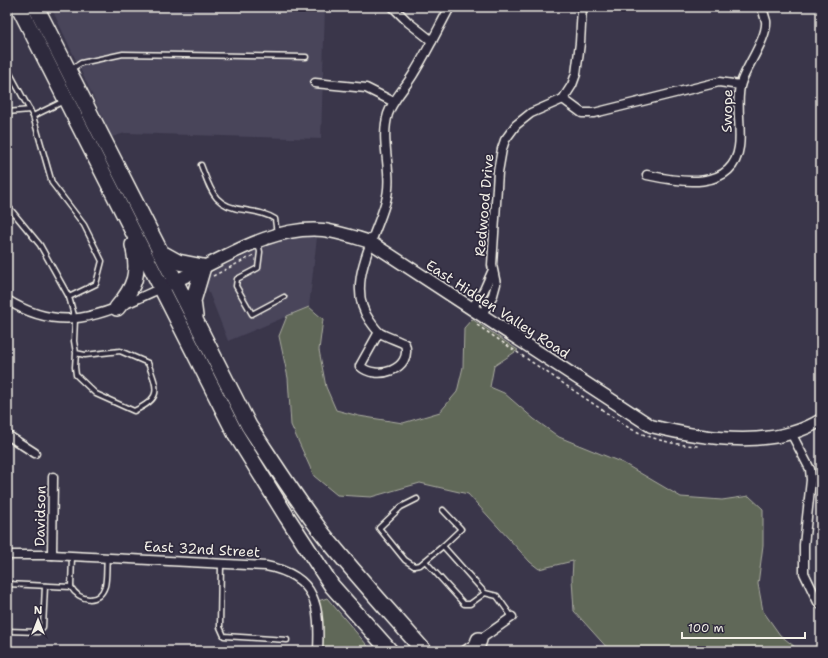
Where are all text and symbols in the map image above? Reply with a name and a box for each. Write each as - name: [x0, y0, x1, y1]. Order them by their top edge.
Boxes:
- street label: Swope: [718, 89, 736, 133]
- street label: Redwood Drive: [471, 153, 497, 257]
- street label: East Hidden Valley Road: [423, 256, 574, 362]
- street label: Davidson: [30, 485, 50, 547]
- street label: East 32nd Street: [143, 537, 261, 561]
- north arrow: [18, 600, 58, 640]
- text: N: [34, 603, 43, 618]
- scale bar: [682, 614, 805, 640]
- text: 100 m: [688, 620, 724, 636]

